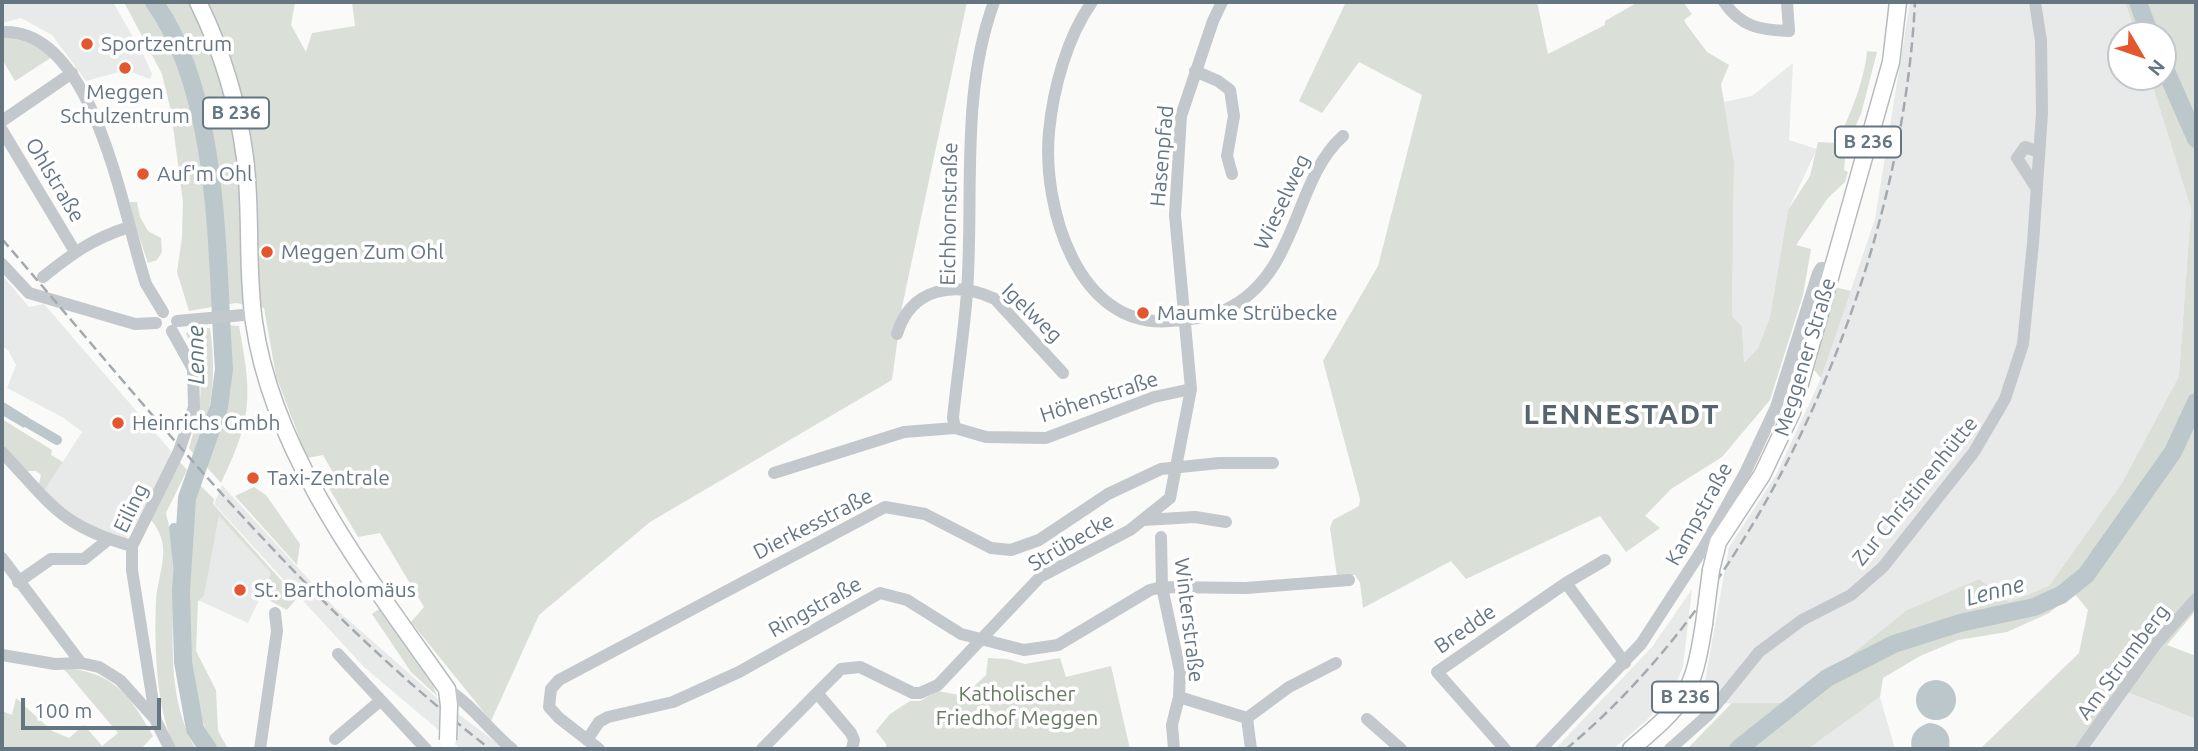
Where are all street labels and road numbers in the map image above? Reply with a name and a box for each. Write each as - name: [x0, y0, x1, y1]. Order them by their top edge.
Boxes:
- road number: B 236: [203, 97, 269, 128]
- street label: Hasenpfad: [1145, 104, 1179, 208]
- road number: B 236: [1835, 126, 1901, 158]
- street label: Ohlstraße: [20, 133, 90, 227]
- street label: Eichhornstraße: [935, 142, 963, 286]
- street label: Wieselweg: [1249, 150, 1315, 254]
- street label: Meggener Straße: [1769, 275, 1841, 439]
- street label: Igelweg: [996, 278, 1068, 348]
- street label: Höhenstraße: [1037, 366, 1161, 428]
- street label: Zur Christinenhütte: [1847, 411, 1983, 571]
- street label: Kampstraße: [1660, 458, 1738, 570]
- street label: Eiling: [108, 479, 154, 537]
- street label: Dierkesstraße: [749, 483, 877, 565]
- street label: Strübecke: [1024, 507, 1118, 577]
- street label: Winterstraße: [1169, 556, 1209, 684]
- street label: Ringstraße: [764, 571, 866, 643]
- street label: Bredde: [1430, 599, 1500, 659]
- street label: Am Strumberg: [2071, 599, 2175, 725]
- road number: B 236: [1652, 682, 1718, 712]

